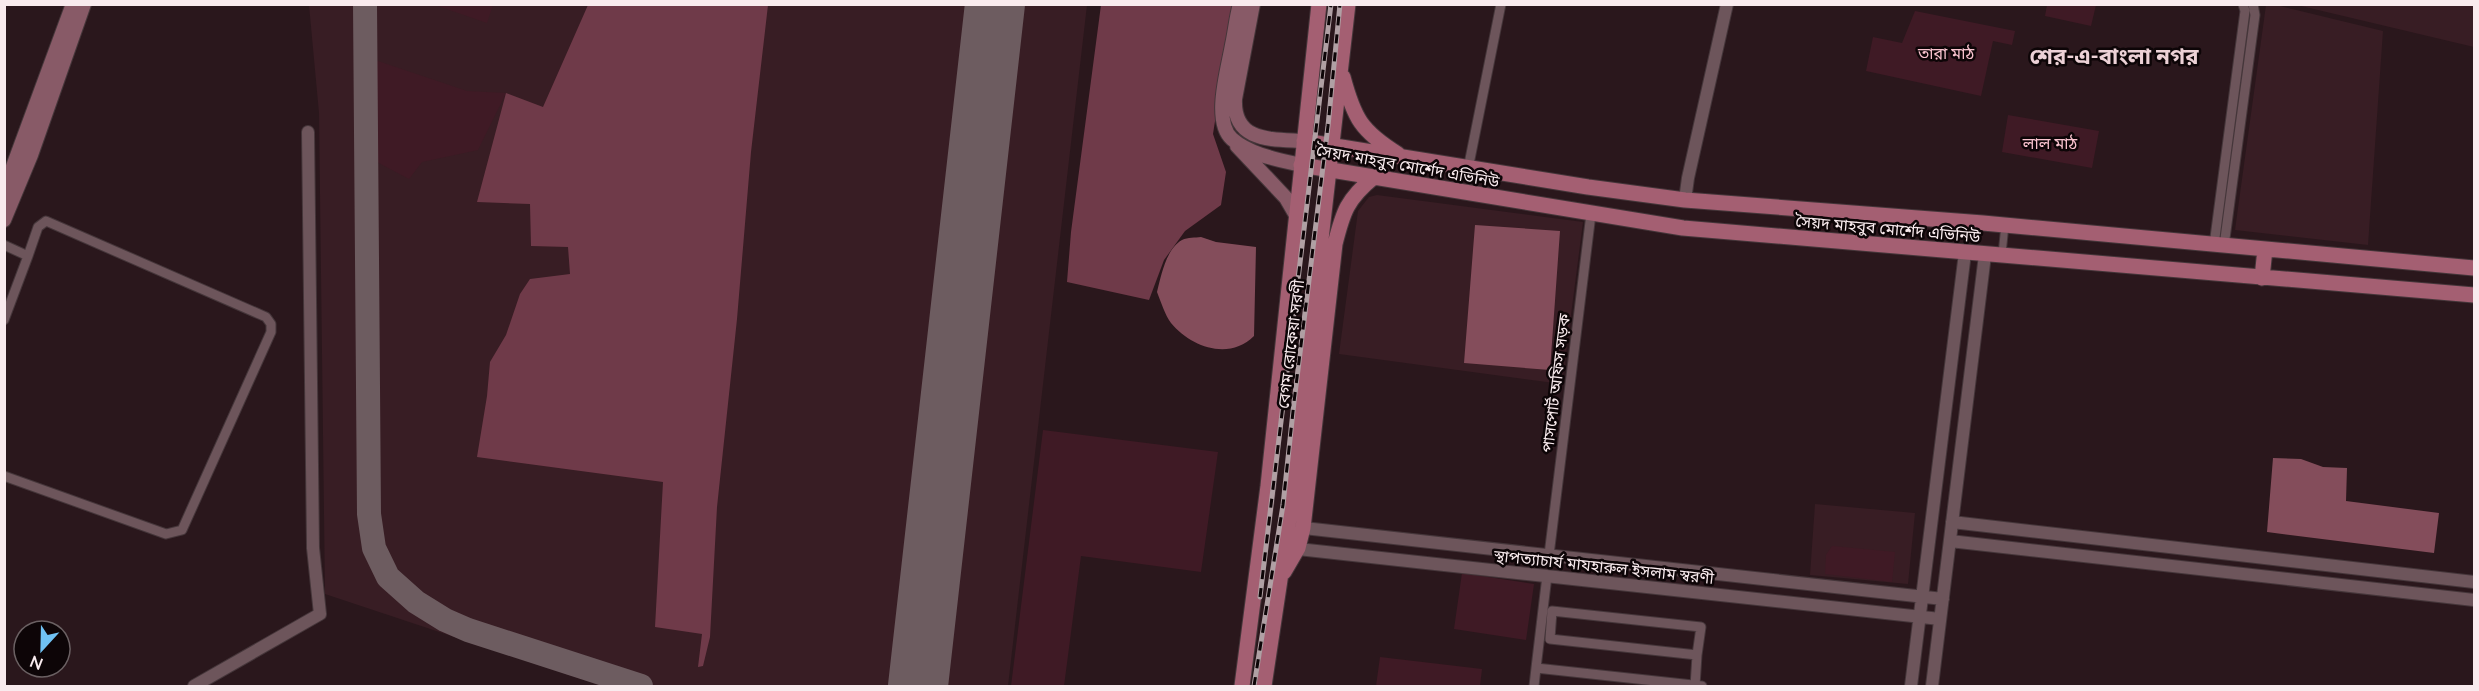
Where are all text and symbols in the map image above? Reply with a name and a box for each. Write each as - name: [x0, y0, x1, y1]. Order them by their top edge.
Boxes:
- district label: শের-এ-বাংলা নগর: [2030, 42, 2199, 69]
- park label: তারা মাঠ: [1917, 43, 1974, 62]
- park label: লাল মাঠ: [2022, 133, 2078, 152]
- street label: সৈয়দ মাহবুব মোর্শেদ এভিনিউ: [1314, 139, 1502, 192]
- street label: সৈয়দ মাহবুব মোর্শেদ এভিনিউ: [1794, 210, 1982, 247]
- street label: বেগম রোকেয়া সরণী: [1273, 278, 1307, 410]
- street label: পাসপোর্ট অফিস সড়ক: [1537, 311, 1573, 453]
- street label: স্থাপত্যাচার্য মাযহারুল ইসলাম স্বরণী: [1492, 545, 1716, 588]
- north arrow: [12, 619, 72, 679]
- text: N: [27, 652, 45, 674]

